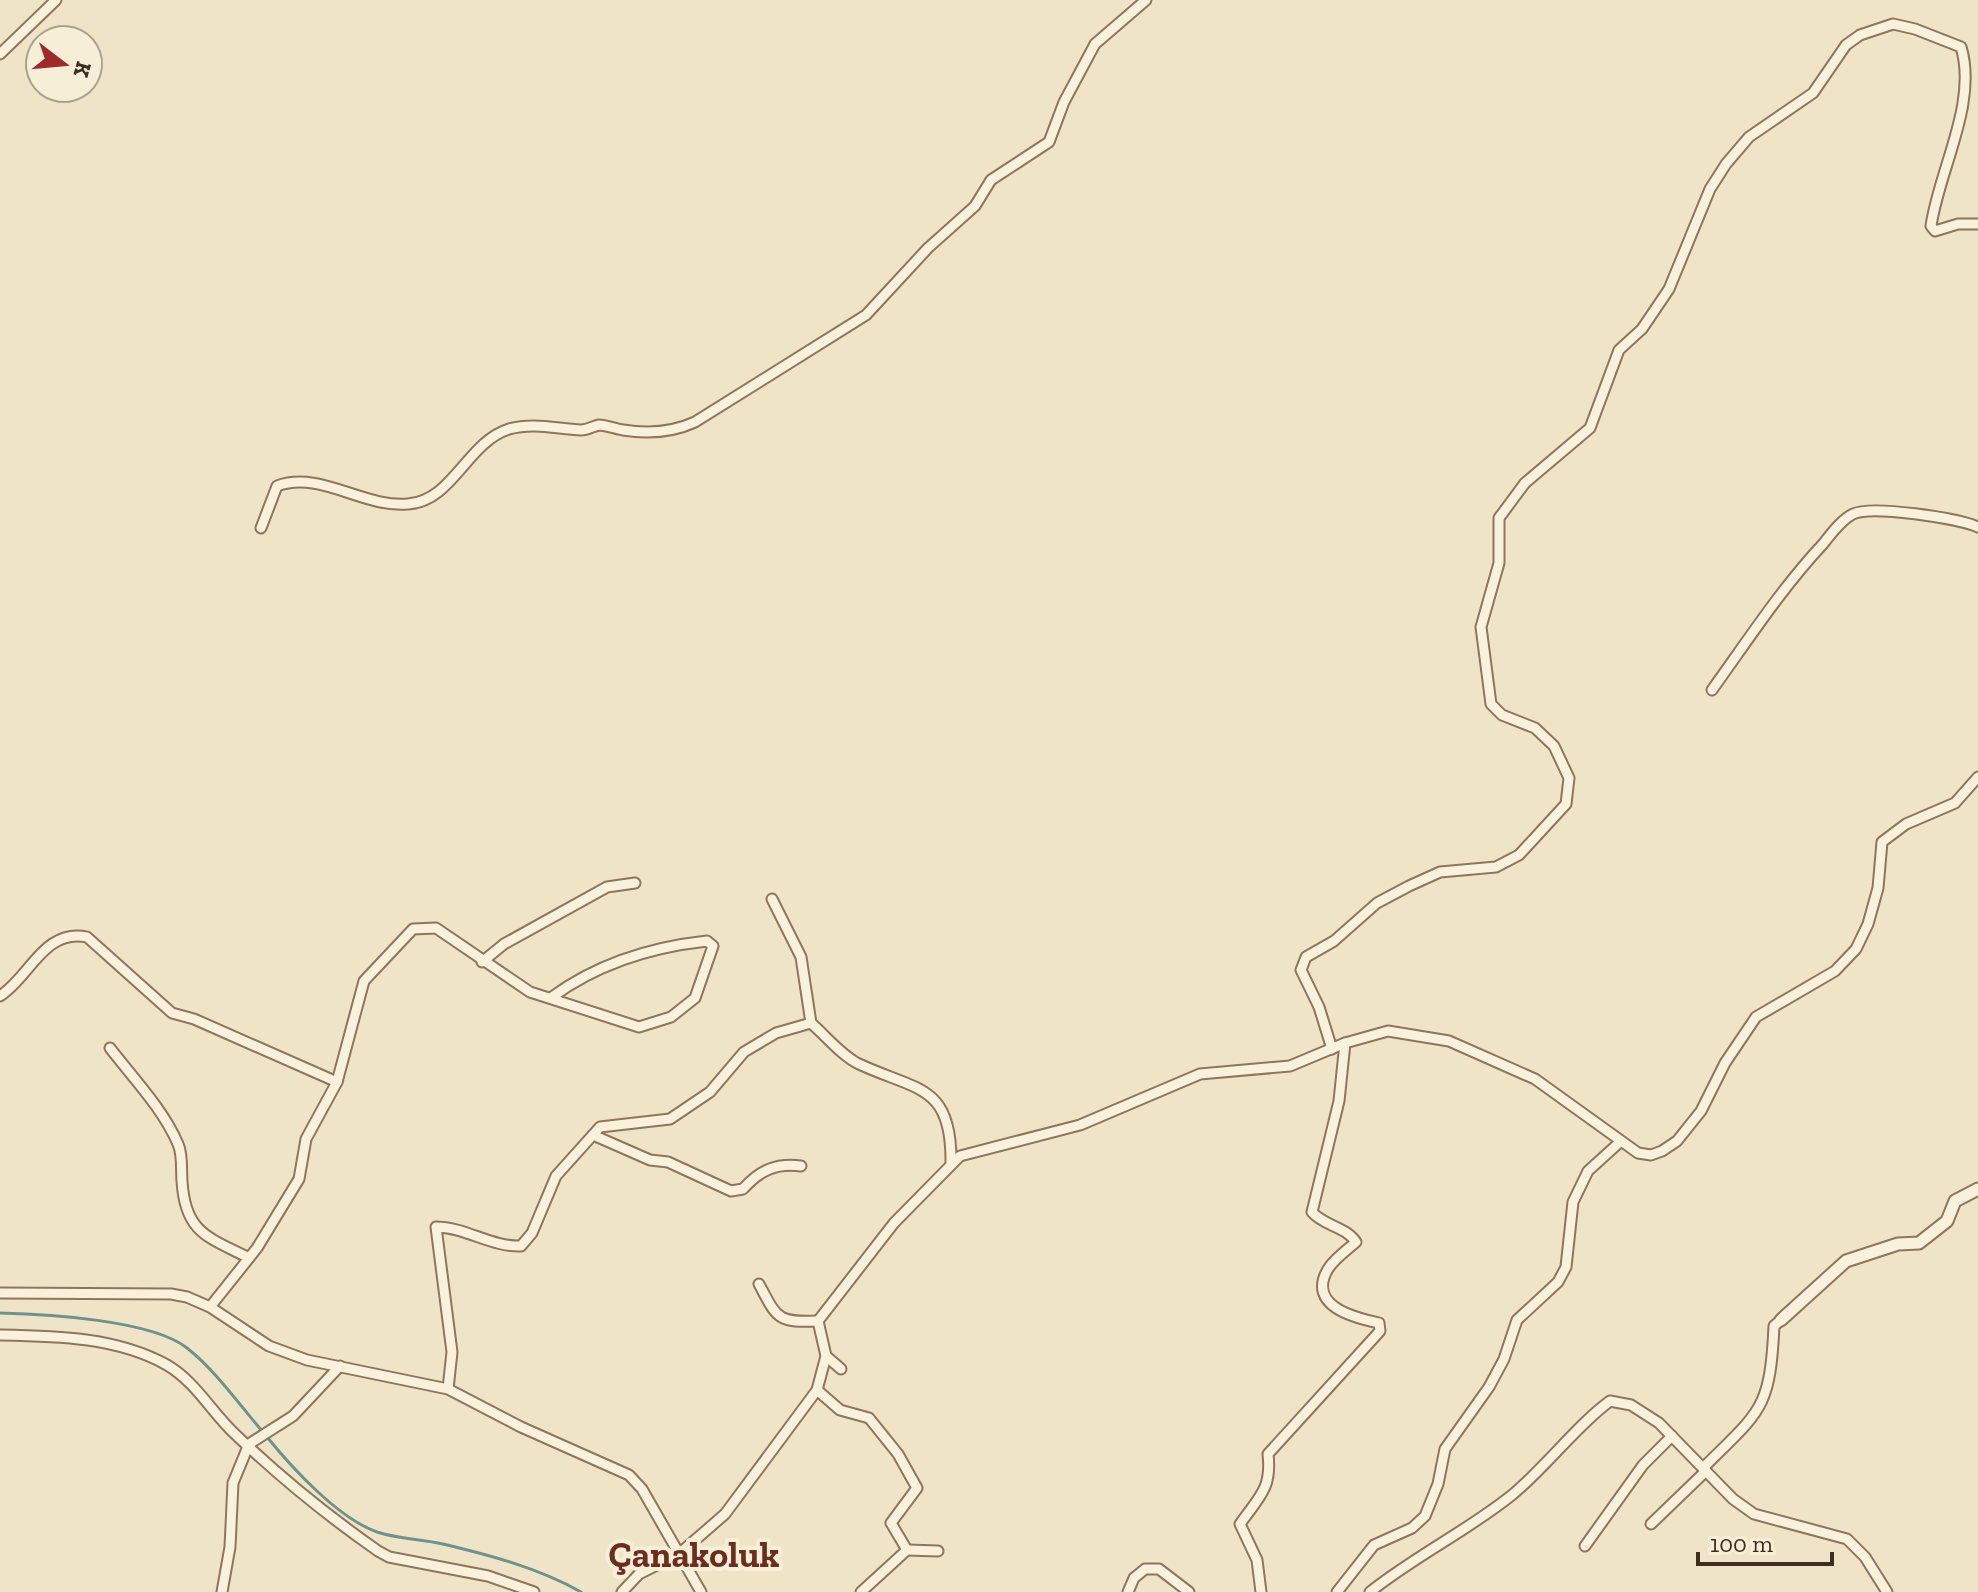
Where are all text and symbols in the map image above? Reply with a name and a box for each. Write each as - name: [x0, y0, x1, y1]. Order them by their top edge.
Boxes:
- north arrow: [24, 24, 104, 104]
- text: K: [68, 59, 98, 80]
- scale bar: [1698, 1516, 1832, 1566]
- text: 100 m: [1710, 1529, 1773, 1558]
- district label: Çanakoluk: [609, 1533, 779, 1576]

